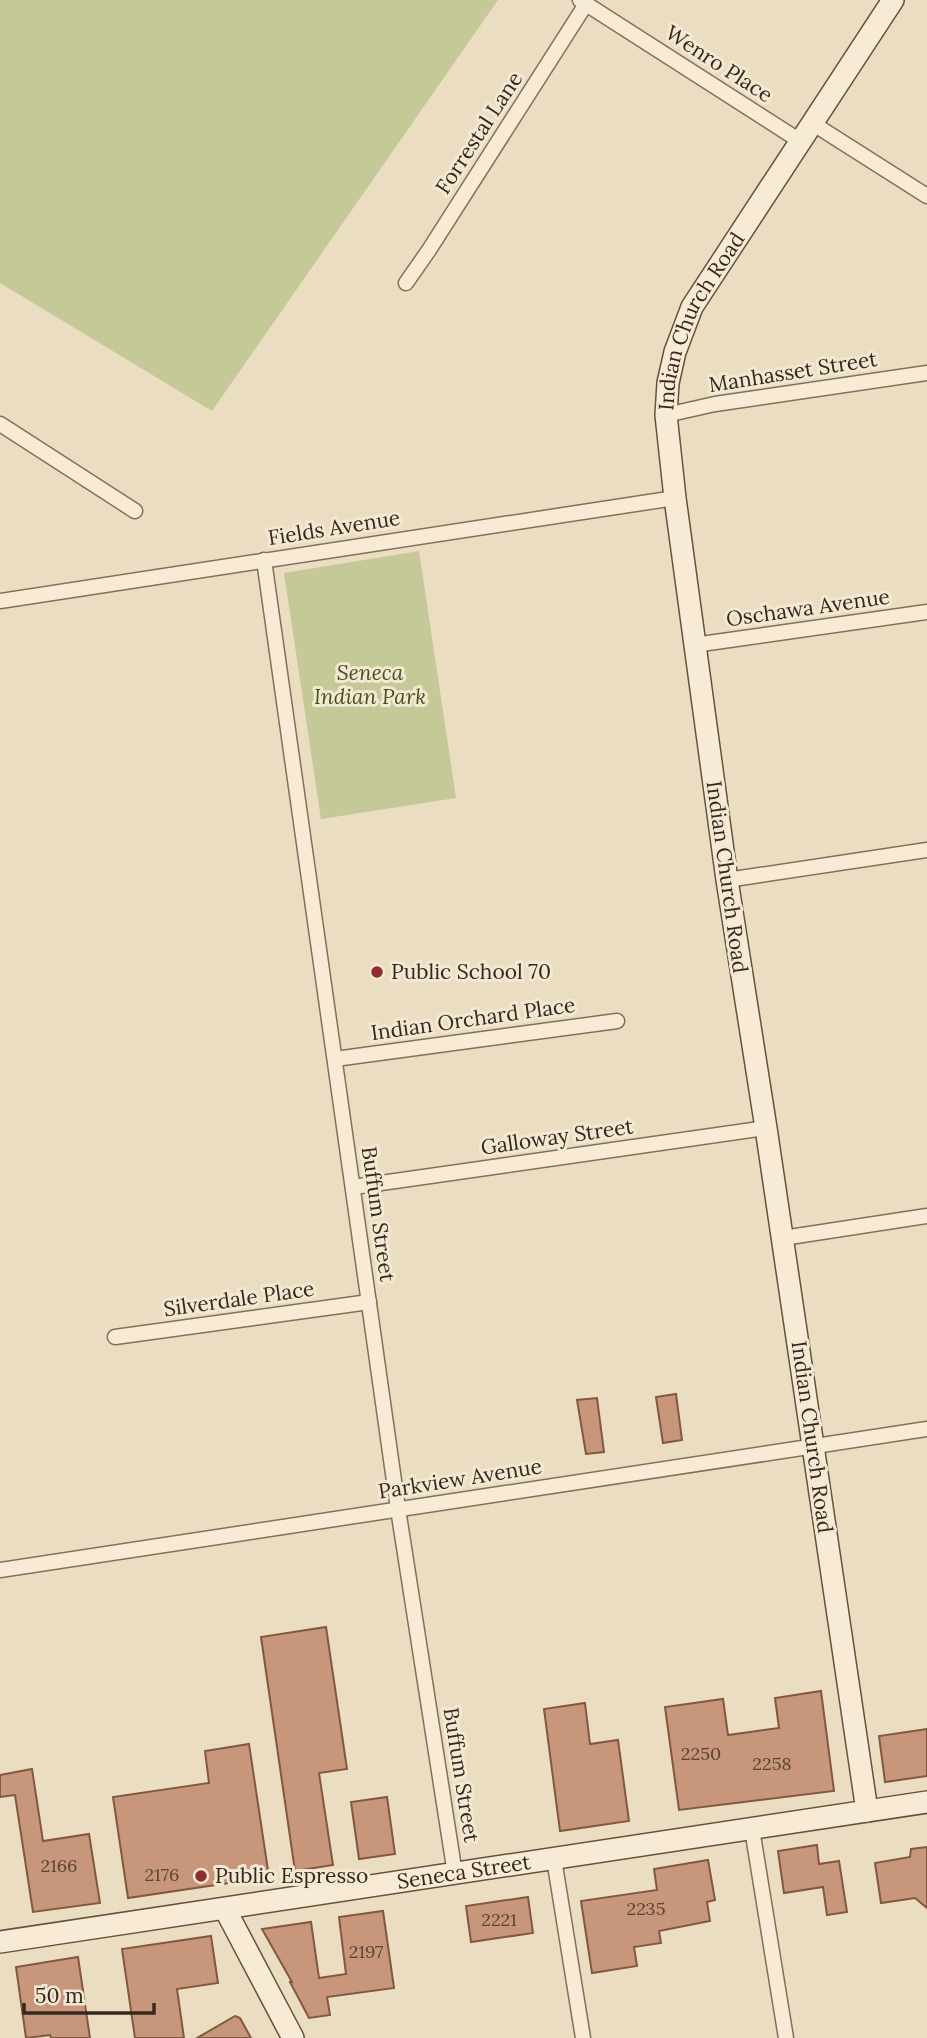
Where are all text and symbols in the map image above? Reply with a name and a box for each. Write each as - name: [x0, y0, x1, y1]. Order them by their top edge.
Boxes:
- street label: Wenro Place: [661, 19, 778, 108]
- street label: Forrestal Lane: [429, 67, 528, 199]
- street label: Indian Church Road: [652, 227, 750, 411]
- street label: Manhasset Street: [707, 345, 880, 398]
- street label: Fields Avenue: [266, 504, 402, 551]
- street label: Oschawa Avenue: [724, 583, 891, 632]
- park label: Seneca Indian Park: [314, 659, 426, 710]
- street label: Indian Church Road: [701, 779, 754, 975]
- place label: Public School 70: [391, 958, 551, 985]
- marker: Public School 70: [369, 964, 385, 980]
- street label: Indian Orchard Place: [369, 991, 577, 1046]
- street label: Galloway Street: [479, 1112, 636, 1161]
- street label: Buffum Street: [356, 1145, 401, 1284]
- street label: Silverdale Place: [162, 1275, 316, 1322]
- street label: Indian Church Road: [786, 1339, 839, 1535]
- street label: Parkview Avenue: [376, 1452, 544, 1505]
- street label: Buffum Street: [438, 1706, 486, 1845]
- house number: 2250: [681, 1742, 721, 1765]
- house number: 2258: [752, 1752, 792, 1775]
- street label: Seneca Street: [395, 1848, 533, 1895]
- house number: 2166: [40, 1854, 78, 1877]
- place label: Public Espresso: [215, 1862, 368, 1889]
- house number: 2176: [145, 1863, 179, 1886]
- marker: Public Espresso: [193, 1868, 209, 1884]
- house number: 2235: [627, 1897, 665, 1920]
- house number: 2221: [481, 1908, 517, 1931]
- house number: 2197: [349, 1940, 383, 1963]
- scale bar: [24, 1972, 154, 2016]
- text: 50 m: [35, 1982, 84, 2009]

